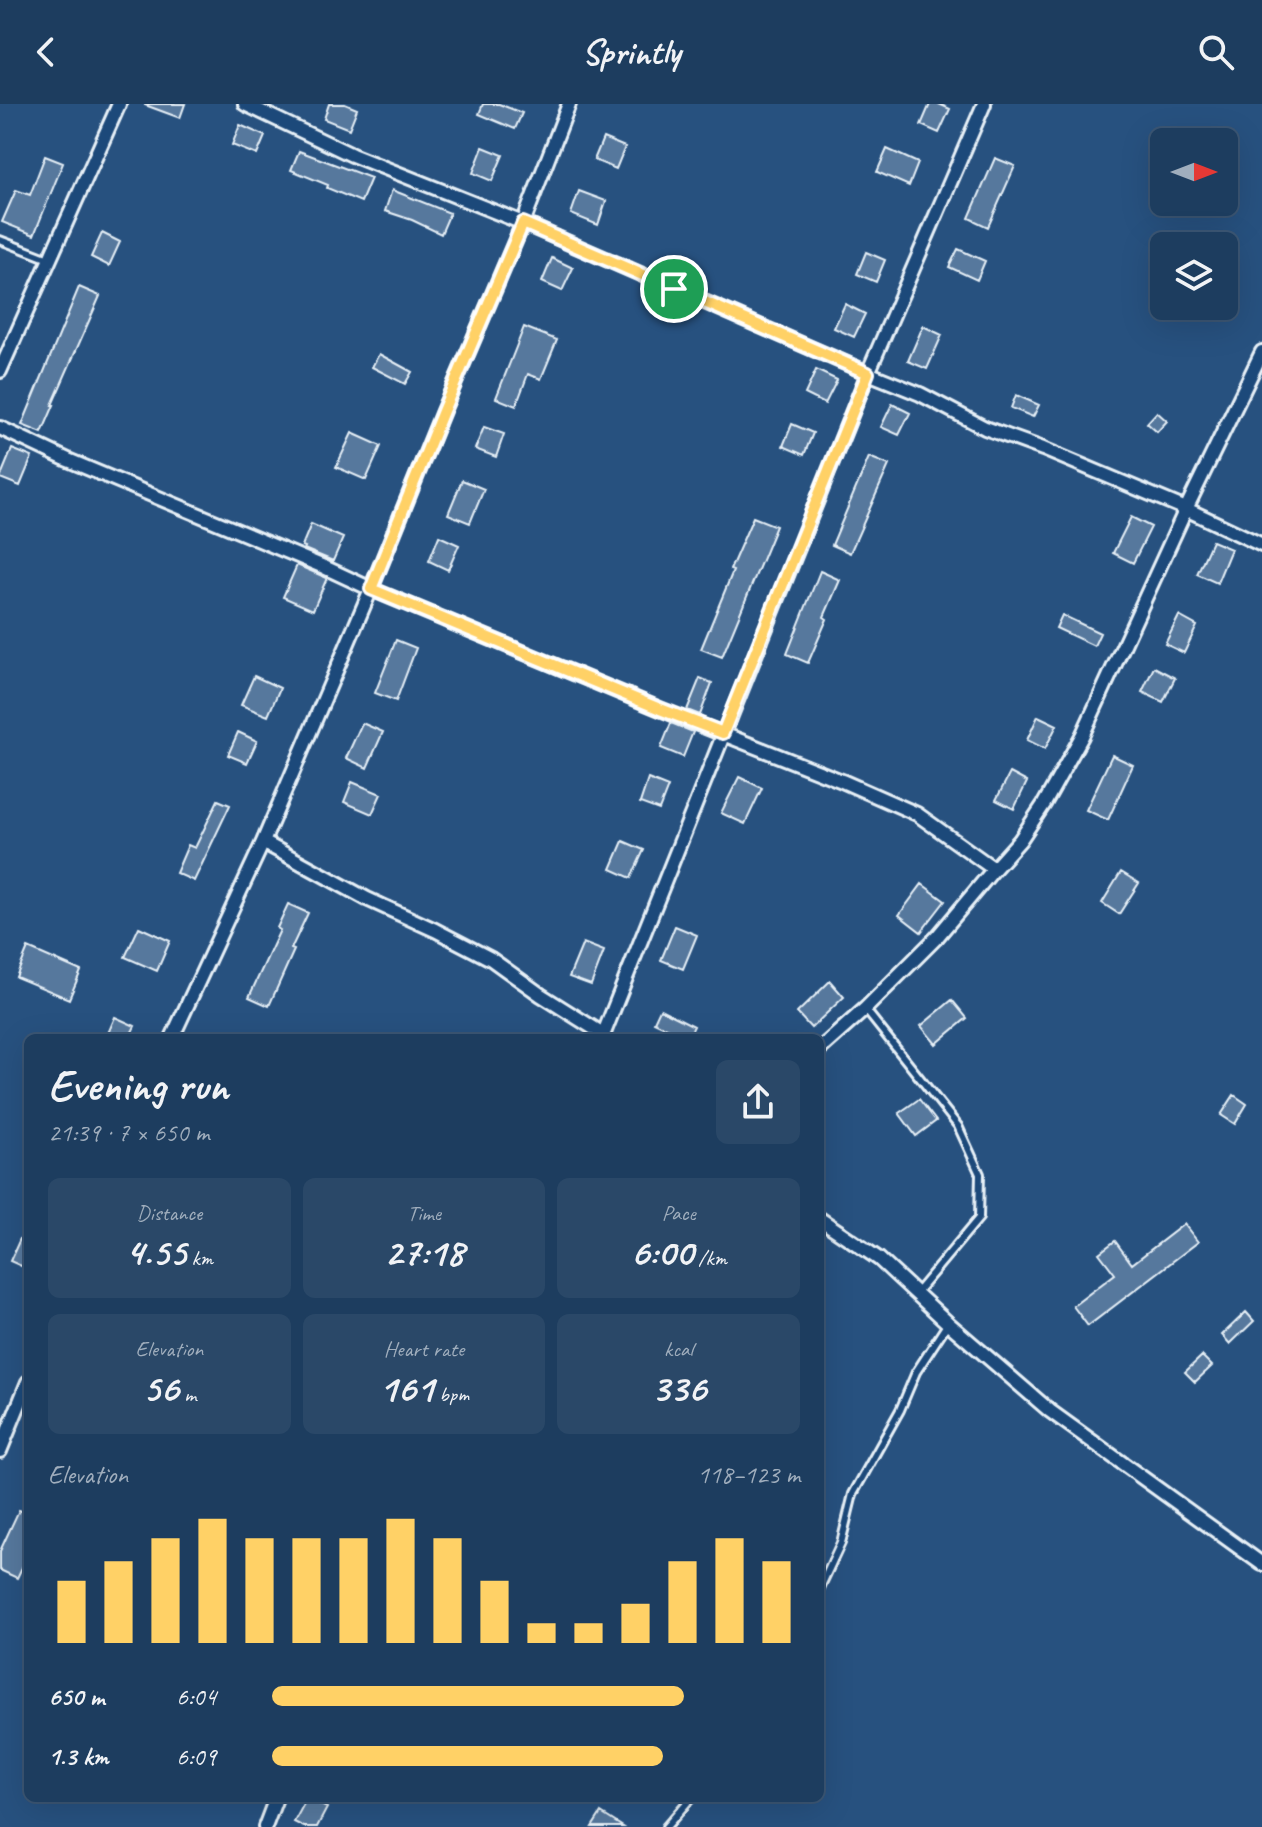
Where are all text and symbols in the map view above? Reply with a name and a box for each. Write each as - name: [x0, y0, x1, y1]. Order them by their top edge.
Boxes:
- text: Sprintly: [582, 29, 680, 75]
- icon: back: [24, 30, 68, 74]
- icon: search: [1194, 30, 1238, 74]
- north arrow: [1150, 128, 1238, 216]
- map controls: [1150, 128, 1238, 320]
- button: layers: [1150, 232, 1238, 320]
- pin: [640, 255, 708, 323]
- icon: arrive: [652, 267, 696, 311]
- text: Evening run: [48, 1058, 228, 1113]
- button: share: [716, 1060, 800, 1144]
- text: 21:39 · 7 × 650 m: [48, 1116, 209, 1149]
- text: Distance: [137, 1199, 202, 1227]
- text: Time: [407, 1199, 441, 1227]
- text: Pace: [662, 1199, 696, 1227]
- text: 4.55: [126, 1227, 186, 1277]
- text: 27:18: [384, 1227, 464, 1277]
- text: 6:00: [630, 1227, 693, 1277]
- text: km: [186, 1244, 213, 1272]
- text: /km: [693, 1244, 727, 1272]
- text: Elevation: [135, 1335, 203, 1363]
- text: Heart rate: [384, 1335, 464, 1363]
- text: kcal: [664, 1335, 693, 1363]
- text: 56: [142, 1363, 179, 1413]
- text: 161: [379, 1363, 434, 1413]
- text: 336: [651, 1363, 706, 1413]
- text: m: [179, 1380, 196, 1408]
- text: bpm: [434, 1380, 469, 1408]
- text: Elevation: [48, 1458, 128, 1491]
- text: 118–123 m: [697, 1458, 800, 1491]
- text: 650 m: [48, 1680, 104, 1713]
- text: 6:04: [176, 1680, 216, 1713]
- text: 1.3 km: [48, 1740, 108, 1773]
- text: 6:09: [176, 1740, 216, 1773]

